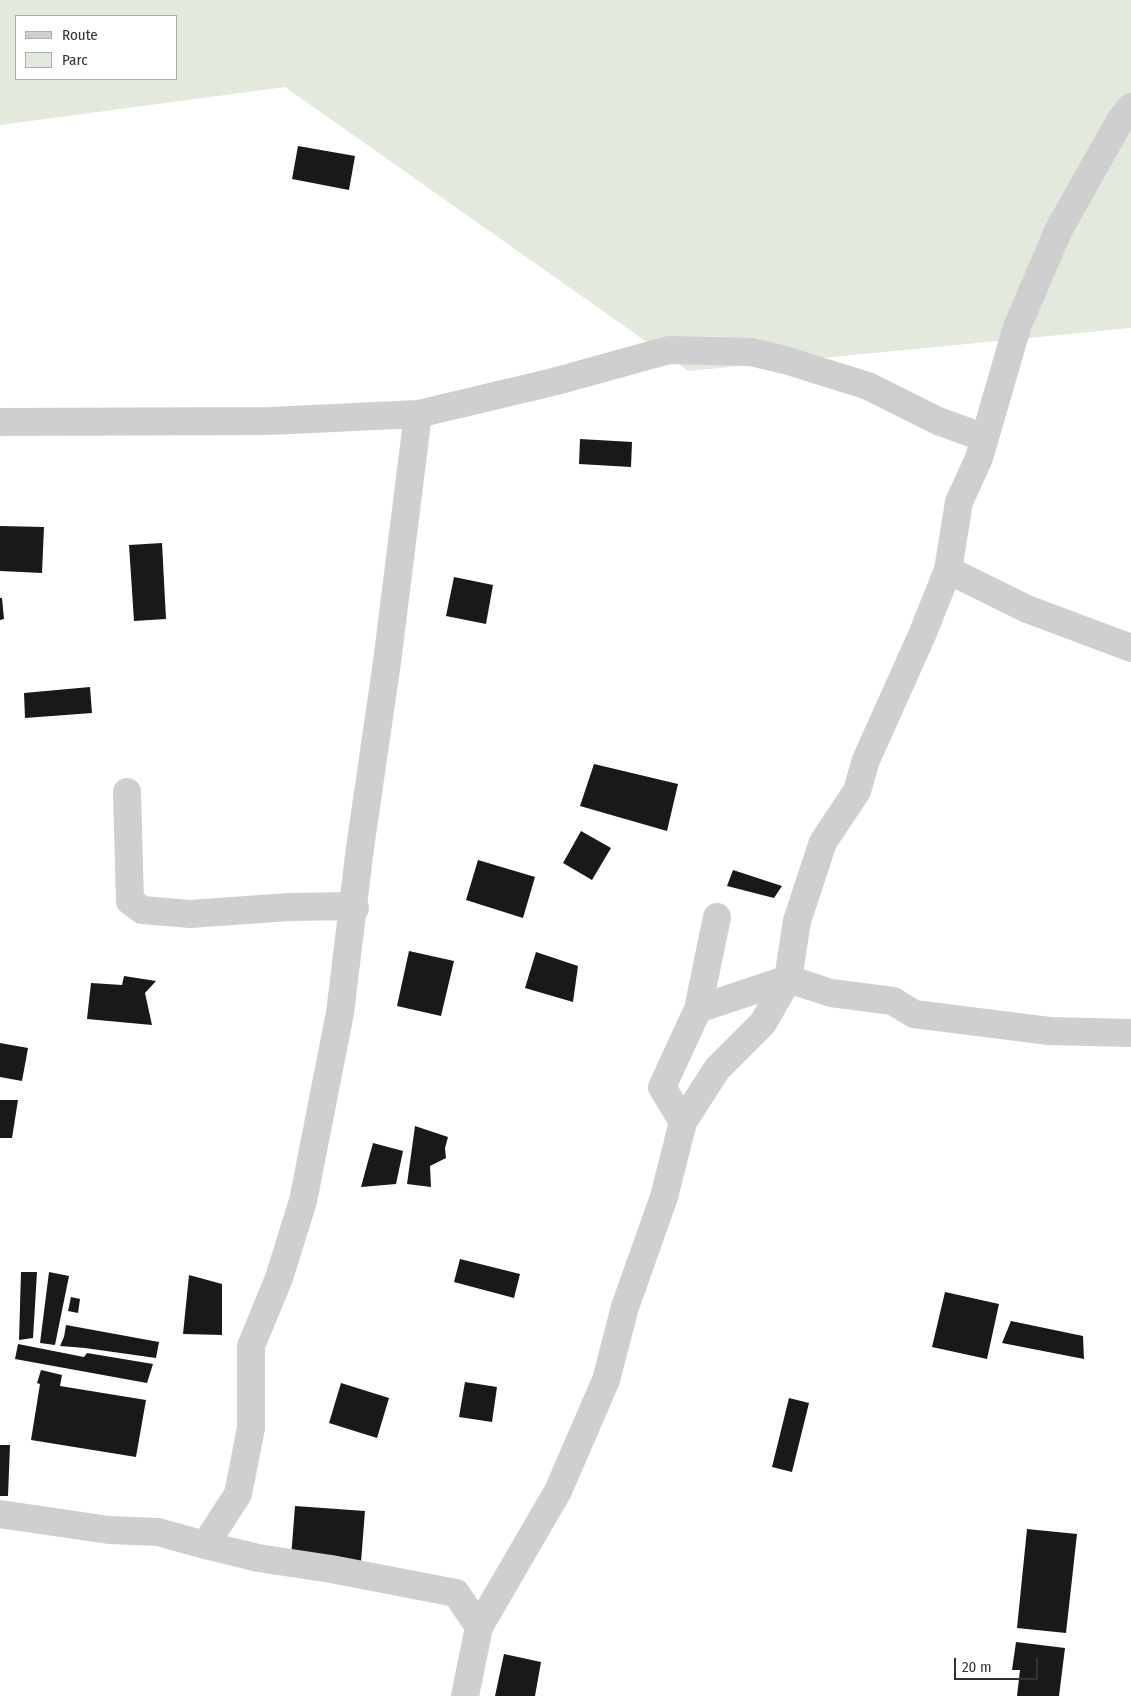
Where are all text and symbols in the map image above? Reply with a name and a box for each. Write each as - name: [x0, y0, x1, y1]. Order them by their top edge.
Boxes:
- legend: [15, 15, 178, 80]
- text: Route: [62, 26, 98, 44]
- text: Parc: [62, 51, 88, 69]
- scale bar: [956, 1648, 1040, 1680]
- text: 20 m: [962, 1658, 992, 1676]

